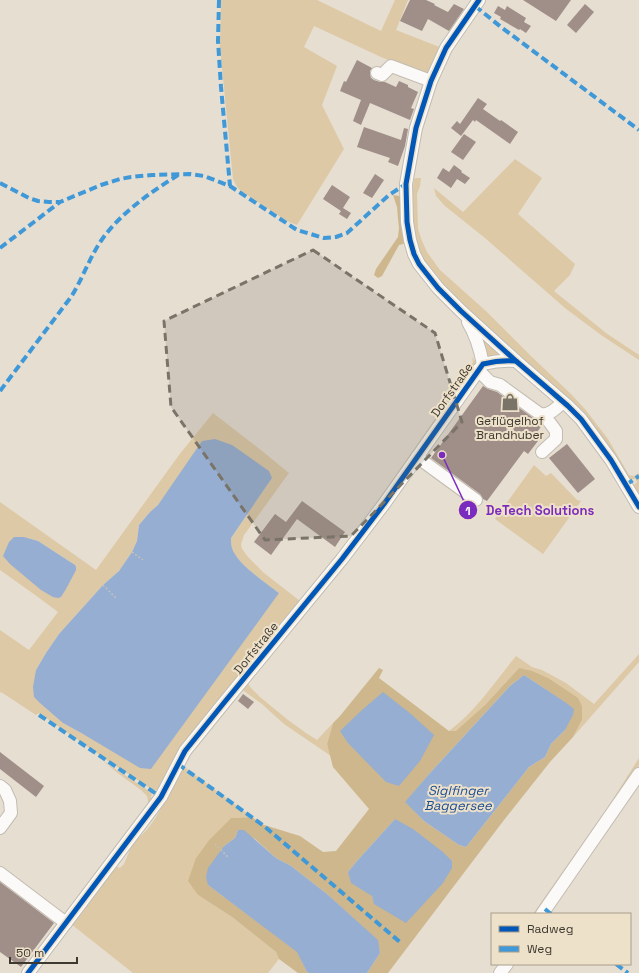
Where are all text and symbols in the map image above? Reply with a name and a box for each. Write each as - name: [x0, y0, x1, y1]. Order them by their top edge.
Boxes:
- street label: Dorfstraße: [427, 360, 477, 420]
- shop icon: Geflügelhof Brandhuber: [500, 392, 520, 412]
- place label: Geflügelhof Brandhuber: [476, 413, 545, 443]
- callout: DeTech Solutions: [458, 498, 602, 523]
- text: DeTech Solutions: [486, 502, 594, 519]
- text: 1: [465, 503, 471, 519]
- street label: Dorfstraße: [230, 619, 282, 677]
- water label: Siglfinger Baggersee: [424, 782, 493, 814]
- legend: [491, 913, 631, 965]
- text: Radweg: [527, 921, 573, 937]
- scale bar: [10, 939, 77, 965]
- text: Weg: [527, 941, 552, 957]
- text: 50 m: [16, 945, 44, 961]

